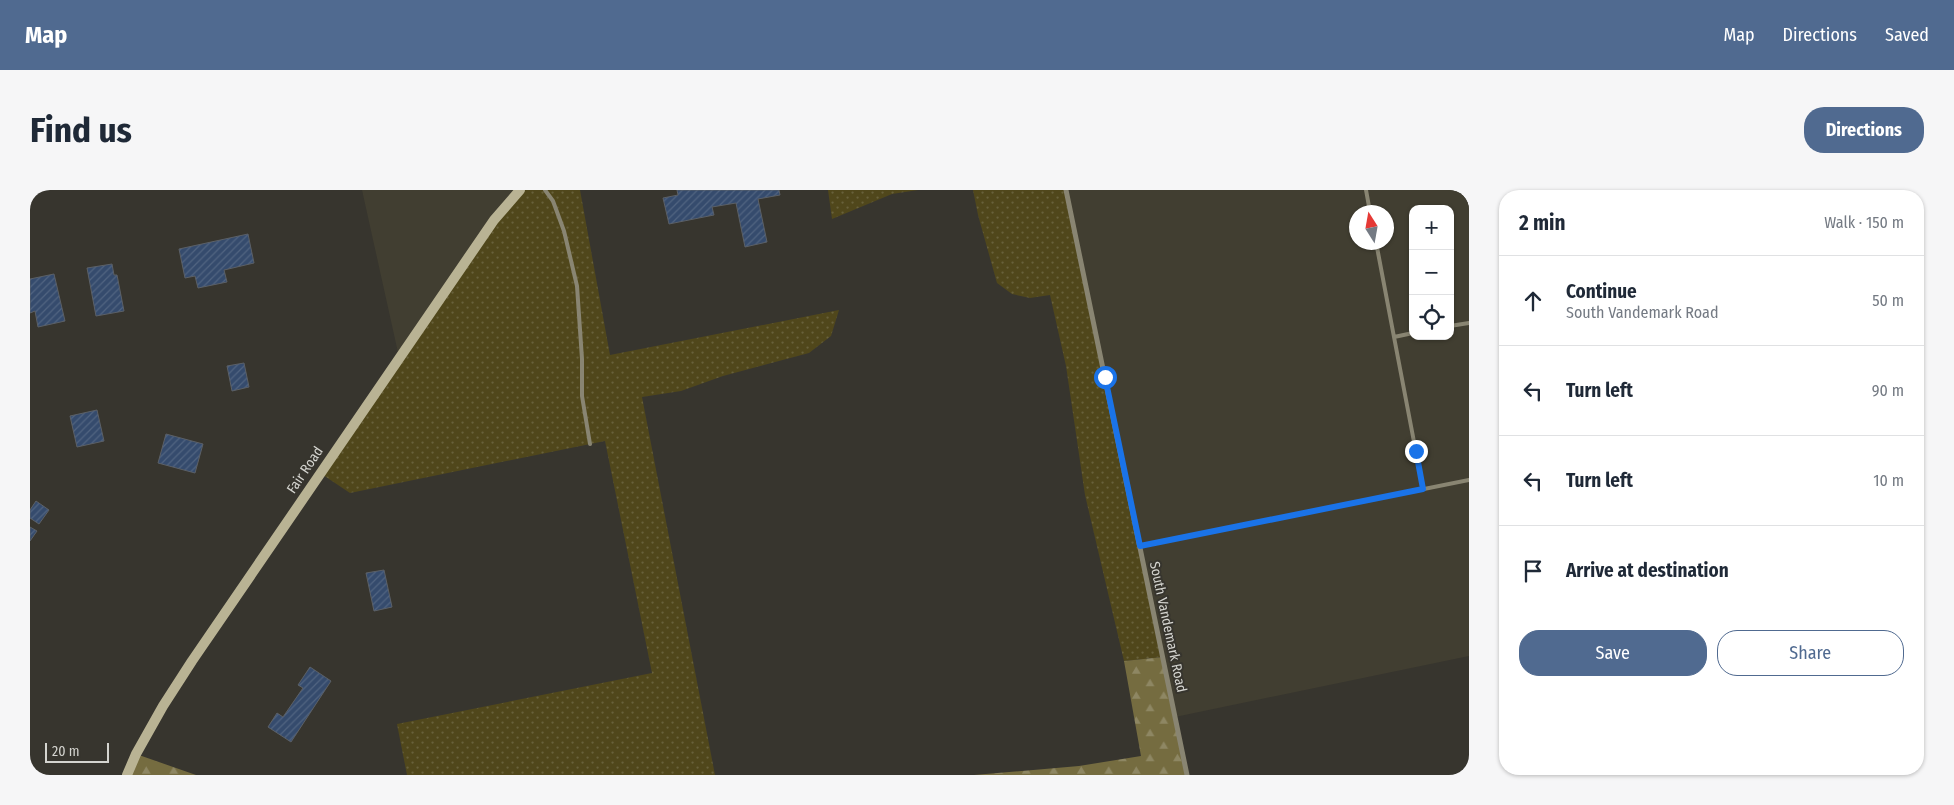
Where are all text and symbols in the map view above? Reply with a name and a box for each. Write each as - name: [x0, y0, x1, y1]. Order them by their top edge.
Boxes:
- text: Map: [25, 21, 67, 49]
- text: Map: [1723, 24, 1755, 46]
- text: Directions: [1783, 24, 1857, 46]
- text: Saved: [1885, 24, 1929, 46]
- button: Directions: [1804, 107, 1924, 153]
- text: Find us: [30, 109, 132, 151]
- north arrow: [1349, 205, 1394, 250]
- map controls: [1409, 205, 1454, 340]
- button: +: [1409, 205, 1454, 250]
- text: 2 min: [1519, 210, 1566, 236]
- text: Walk · 150 m: [1824, 213, 1904, 232]
- button: −: [1409, 250, 1454, 295]
- text: Continue: [1566, 280, 1637, 303]
- icon: ahead: [1519, 287, 1547, 315]
- text: 50 m: [1872, 291, 1904, 310]
- button: locate: [1409, 295, 1454, 340]
- text: South Vandemark Road: [1566, 303, 1719, 322]
- route start: [1094, 366, 1117, 389]
- icon: left: [1519, 377, 1547, 405]
- text: Turn left: [1566, 379, 1633, 402]
- text: 90 m: [1872, 381, 1904, 400]
- route end: [1405, 440, 1428, 463]
- street label: Fair Road: [283, 443, 327, 497]
- icon: left: [1519, 467, 1547, 495]
- text: Turn left: [1566, 469, 1633, 492]
- text: 10 m: [1873, 471, 1904, 490]
- icon: arrive: [1519, 557, 1547, 585]
- text: Arrive at destination: [1566, 559, 1729, 582]
- street label: South Vandemark Road: [1146, 560, 1190, 694]
- button: Save: [1519, 630, 1707, 676]
- button: Share: [1717, 630, 1904, 676]
- scale bar: [45, 740, 109, 763]
- text: 20 m: [52, 743, 80, 760]

